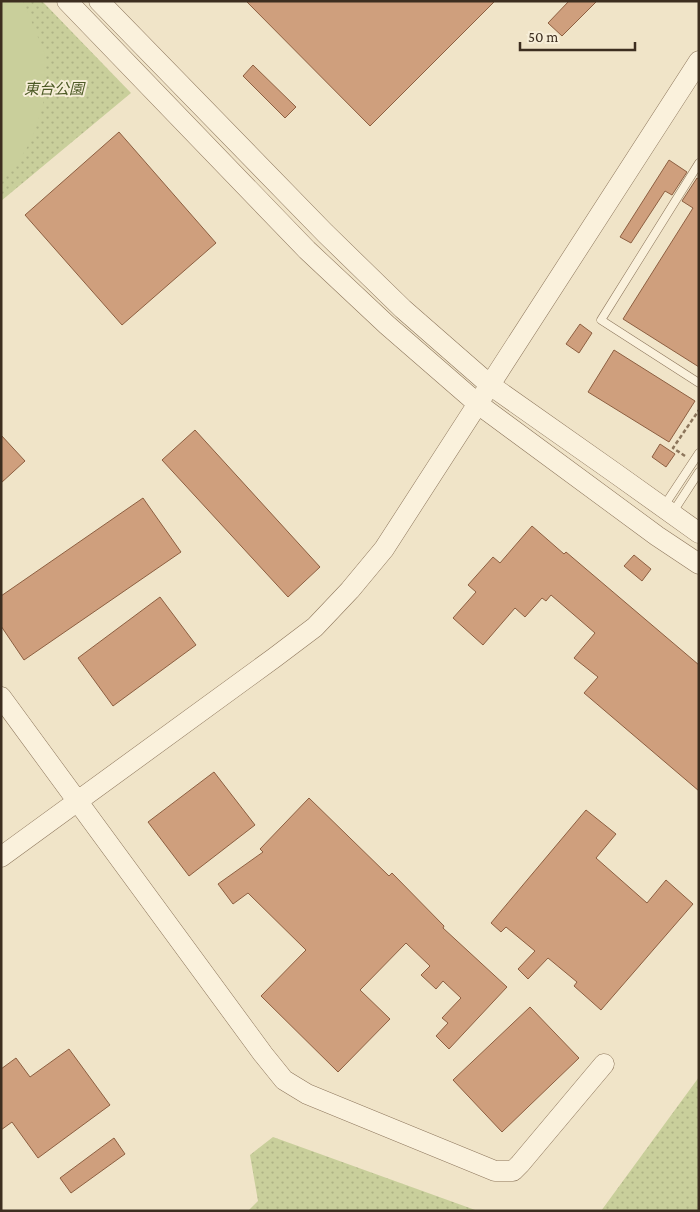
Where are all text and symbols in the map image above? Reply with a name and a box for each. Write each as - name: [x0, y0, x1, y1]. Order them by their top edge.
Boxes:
- scale bar: [520, 20, 635, 52]
- text: 50 m: [528, 29, 558, 45]
- park label: 東台公園: [24, 81, 86, 97]

